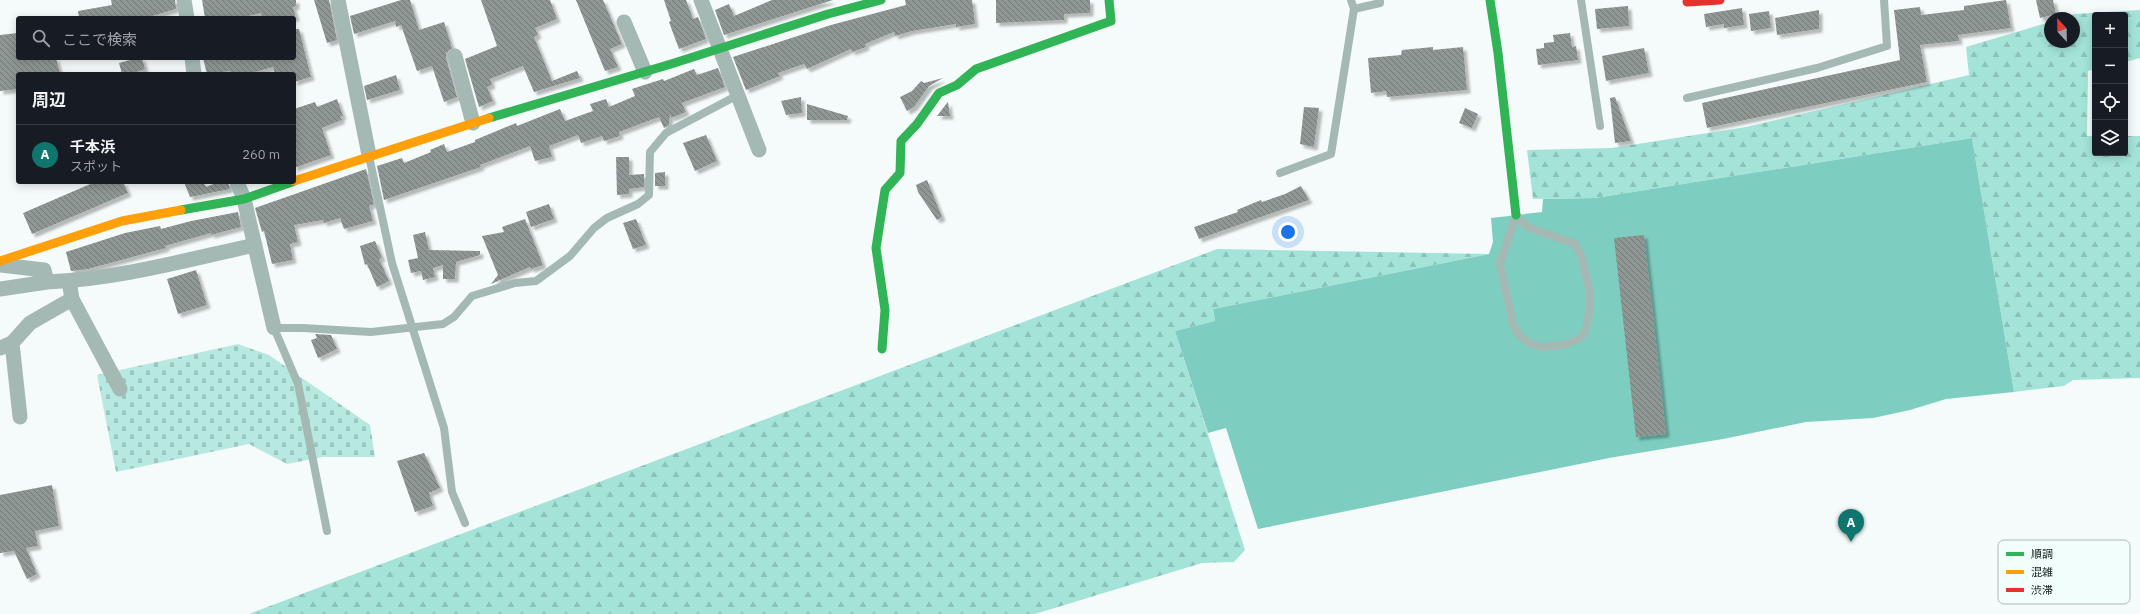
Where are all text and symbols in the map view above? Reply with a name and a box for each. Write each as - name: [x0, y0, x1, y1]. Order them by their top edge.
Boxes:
- north arrow: [2044, 12, 2080, 48]
- map controls: [2092, 12, 2128, 156]
- button: +: [2092, 12, 2128, 48]
- search box: [16, 16, 296, 60]
- icon: search: [30, 27, 52, 49]
- text: ここで検索: [62, 30, 137, 49]
- button: −: [2092, 48, 2128, 84]
- button: locate: [2092, 84, 2128, 120]
- text: 周辺: [32, 89, 66, 111]
- button: layers: [2092, 120, 2128, 156]
- text: 千本浜: [70, 137, 115, 156]
- text: A: [41, 146, 49, 163]
- text: 260 m: [242, 146, 280, 163]
- text: スポット: [70, 158, 122, 175]
- your location: [1278, 222, 1298, 242]
- pin: A: [1838, 509, 1864, 542]
- legend: [1998, 540, 2130, 604]
- text: 順調: [2031, 547, 2053, 561]
- text: 混雑: [2031, 565, 2053, 579]
- text: 渋滞: [2031, 583, 2053, 597]

